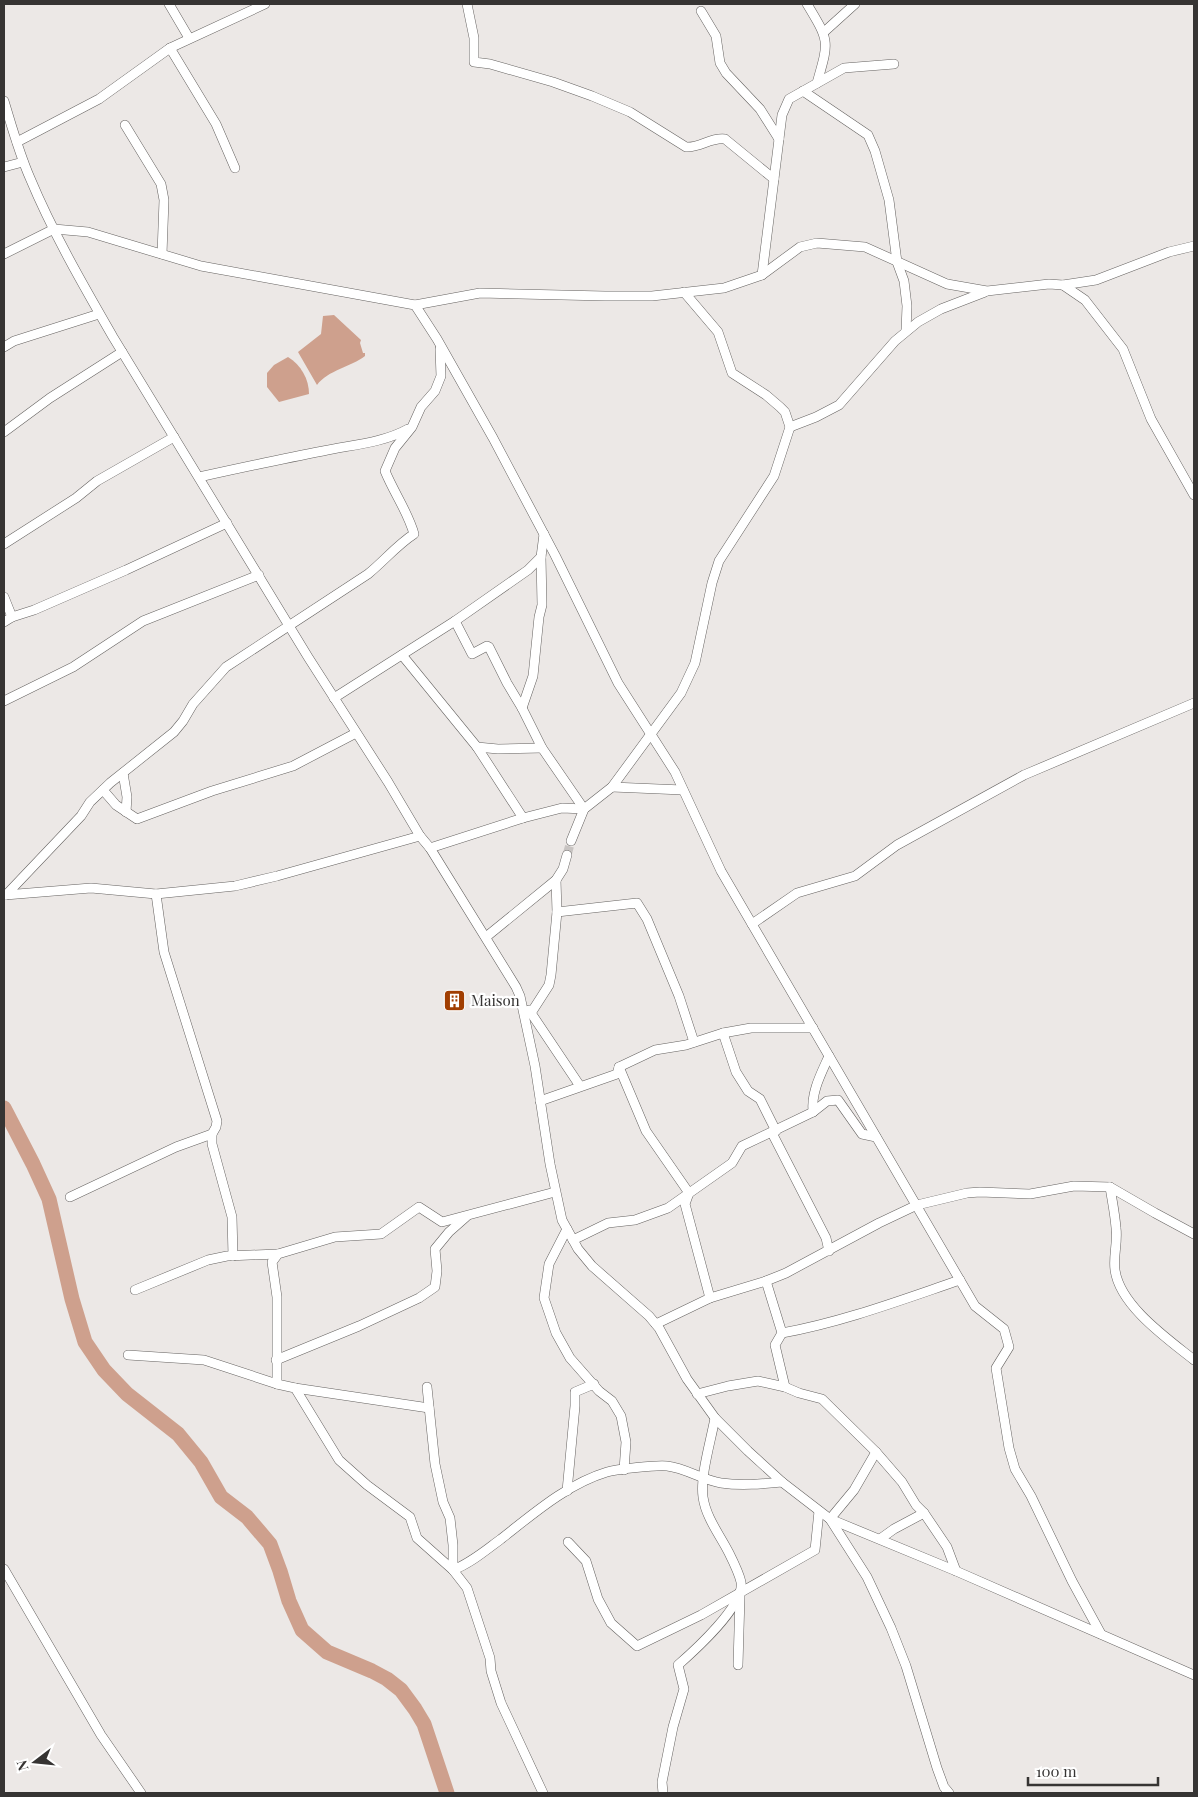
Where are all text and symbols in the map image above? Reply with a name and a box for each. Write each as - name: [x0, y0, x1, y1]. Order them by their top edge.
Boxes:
- building icon: Maison: [443, 989, 467, 1013]
- place label: Maison: [471, 990, 520, 1010]
- north arrow: [10, 1737, 60, 1787]
- scale bar: [1028, 1754, 1158, 1786]
- text: N: [11, 1758, 33, 1773]
- text: 100 m: [1036, 1761, 1077, 1781]

